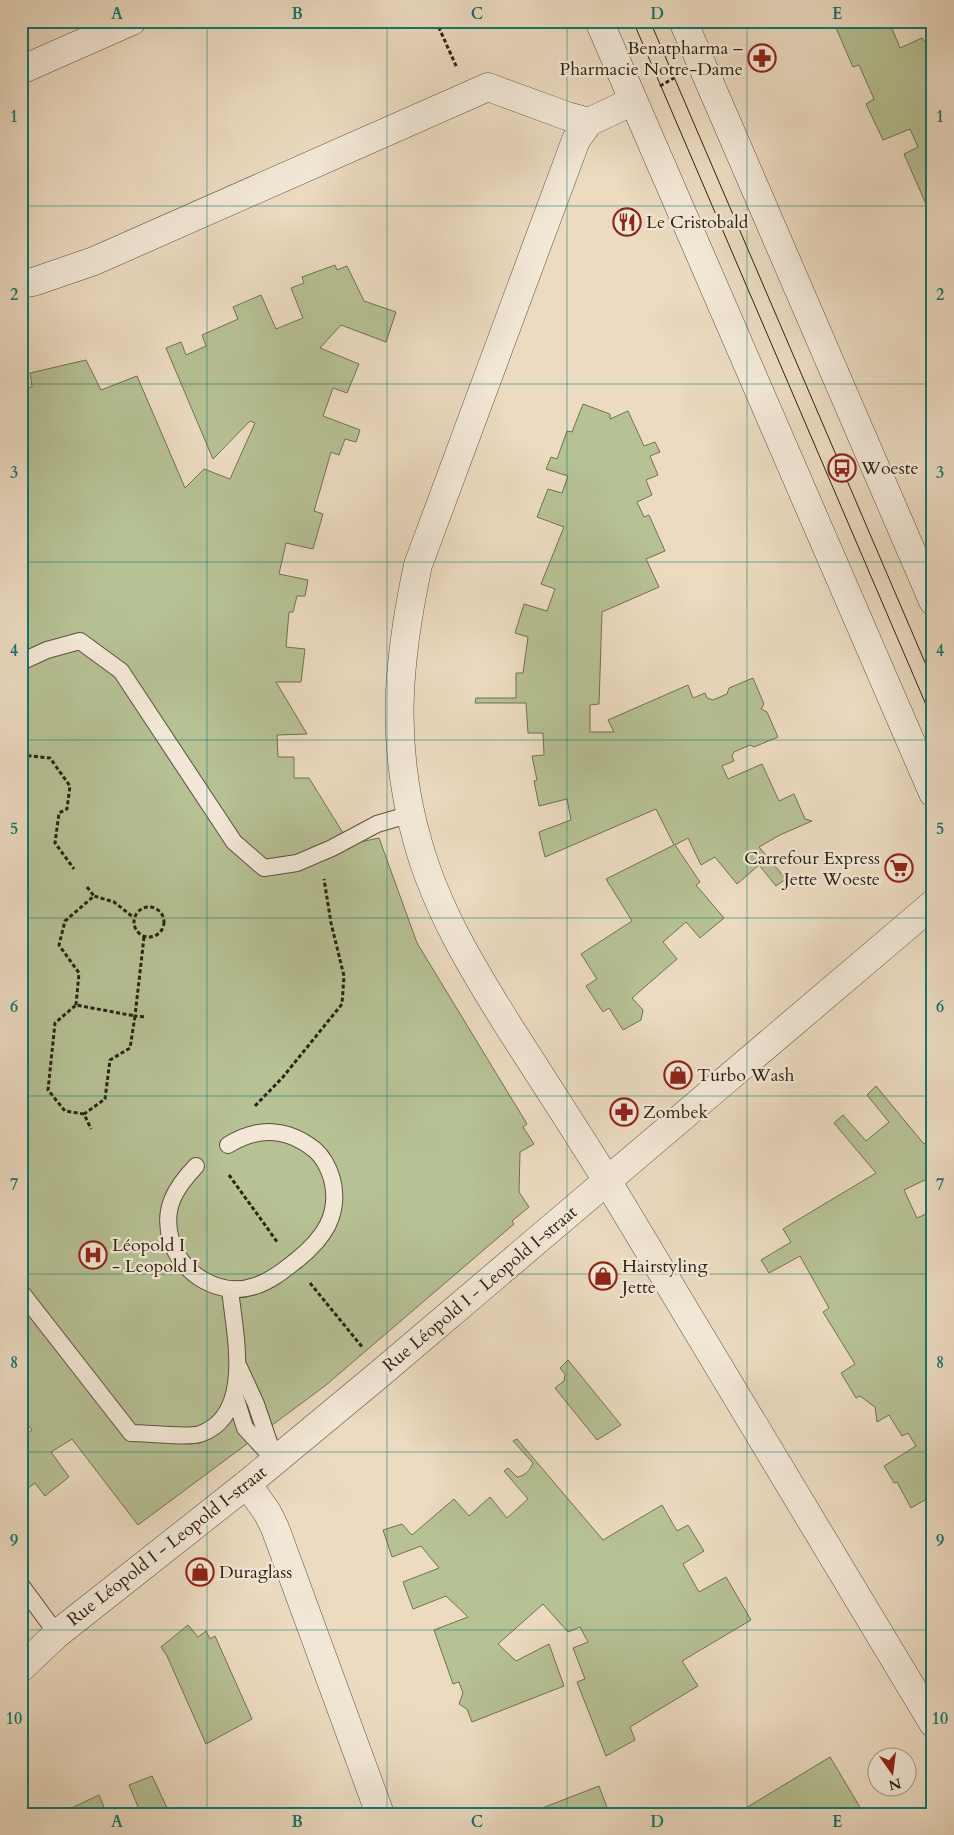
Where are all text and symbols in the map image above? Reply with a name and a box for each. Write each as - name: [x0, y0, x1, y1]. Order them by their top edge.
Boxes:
- text: A: [111, 3, 123, 25]
- text: B: [291, 3, 303, 25]
- text: C: [471, 3, 483, 25]
- text: D: [650, 3, 664, 25]
- text: E: [832, 3, 842, 25]
- place label: Benatpharma – Pharmacie Notre-Dame: [560, 36, 743, 82]
- pharmacy icon: Benatpharma – Pharmacie Notre-Dame: [747, 43, 777, 73]
- text: 1: [10, 106, 18, 128]
- text: 1: [936, 106, 944, 128]
- restaurant icon: Le Cristobald: [612, 207, 642, 237]
- place label: Le Cristobald: [646, 210, 749, 235]
- text: 2: [10, 284, 18, 306]
- text: 2: [936, 284, 944, 306]
- bus stop icon: Woeste: [827, 453, 857, 483]
- place label: Woeste: [860, 456, 919, 481]
- text: 3: [10, 462, 18, 484]
- text: 3: [936, 462, 944, 484]
- text: 4: [10, 640, 18, 662]
- text: 4: [936, 640, 944, 662]
- text: 5: [10, 818, 18, 840]
- text: 5: [936, 818, 944, 840]
- place label: Carrefour Express Jette Woeste: [744, 846, 880, 892]
- supermarket icon: Carrefour Express Jette Woeste: [884, 853, 914, 883]
- text: 6: [10, 996, 18, 1018]
- text: 6: [936, 996, 944, 1018]
- shop icon: Turbo Wash: [663, 1060, 693, 1090]
- place label: Turbo Wash: [697, 1063, 795, 1088]
- pharmacy icon: Zombek: [609, 1097, 639, 1127]
- place label: Zombek: [643, 1100, 709, 1125]
- text: 7: [10, 1174, 18, 1196]
- text: 7: [936, 1174, 944, 1196]
- street label: Rue Léopold I - Leopold I-straat: [377, 1200, 583, 1378]
- place label: Léopold I - Leopold I: [112, 1233, 198, 1279]
- hospital icon: Léopold I - Leopold I: [78, 1240, 108, 1270]
- place label: Hairstyling Jette: [619, 1254, 709, 1300]
- shop icon: Hairstyling Jette: [588, 1261, 618, 1291]
- text: 8: [10, 1352, 18, 1374]
- text: 8: [936, 1352, 944, 1374]
- street label: Rue Léopold I - Leopold I-straat: [62, 1460, 272, 1632]
- text: 9: [10, 1530, 18, 1552]
- text: 9: [936, 1530, 944, 1552]
- shop icon: Duraglass: [185, 1557, 215, 1587]
- place label: Duraglass: [219, 1560, 292, 1585]
- text: 10: [6, 1708, 22, 1730]
- text: 10: [932, 1708, 948, 1730]
- north arrow: [866, 1748, 916, 1798]
- text: N: [887, 1773, 903, 1795]
- text: A: [111, 1811, 123, 1833]
- text: B: [291, 1811, 303, 1833]
- text: C: [471, 1811, 483, 1833]
- text: D: [650, 1811, 664, 1833]
- text: E: [832, 1811, 842, 1833]

